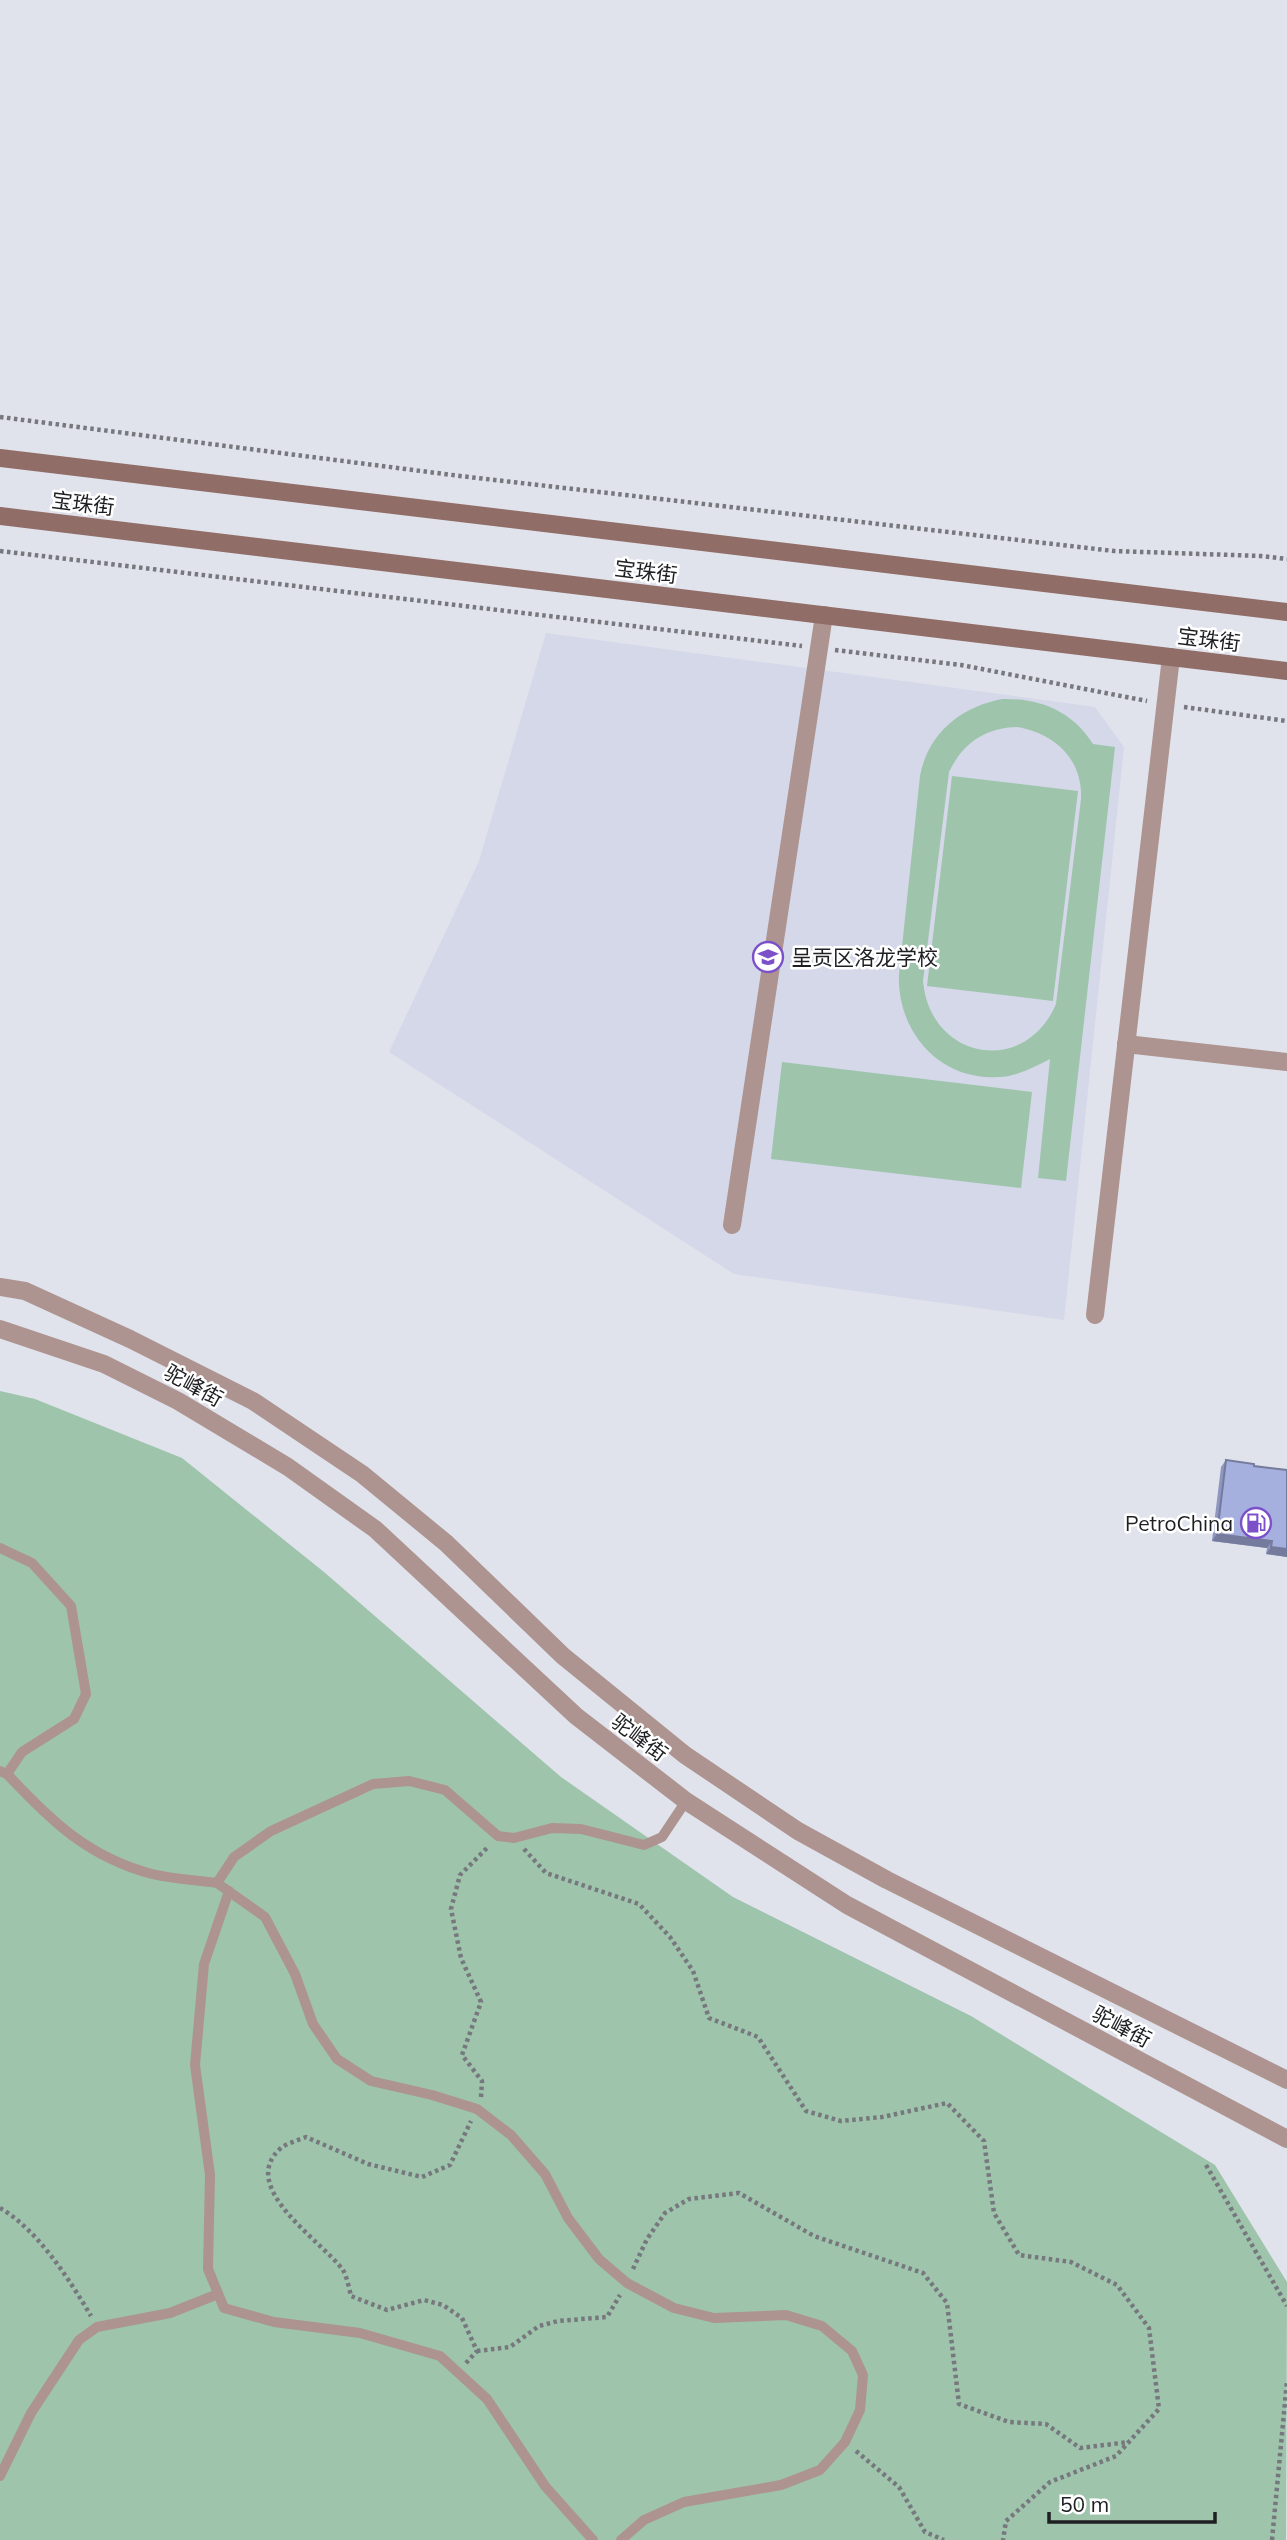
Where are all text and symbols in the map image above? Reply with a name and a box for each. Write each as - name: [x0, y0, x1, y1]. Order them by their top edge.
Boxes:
- street label: 宝珠街: [50, 486, 116, 520]
- street label: 宝珠街: [613, 554, 679, 588]
- street label: 宝珠街: [1176, 622, 1242, 656]
- school or university icon: 呈贡区洛龙学校: [751, 940, 785, 974]
- place label: 呈贡区洛龙学校: [791, 944, 938, 970]
- street label: 驼峰街: [160, 1358, 228, 1412]
- fuel station icon: PetroChina: [1239, 1506, 1273, 1540]
- place label: PetroChina: [1125, 1510, 1233, 1536]
- street label: 驼峰街: [607, 1708, 673, 1766]
- street label: 驼峰街: [1088, 2000, 1156, 2052]
- scale bar: [1049, 2480, 1215, 2524]
- text: 50 m: [1060, 2491, 1109, 2517]

